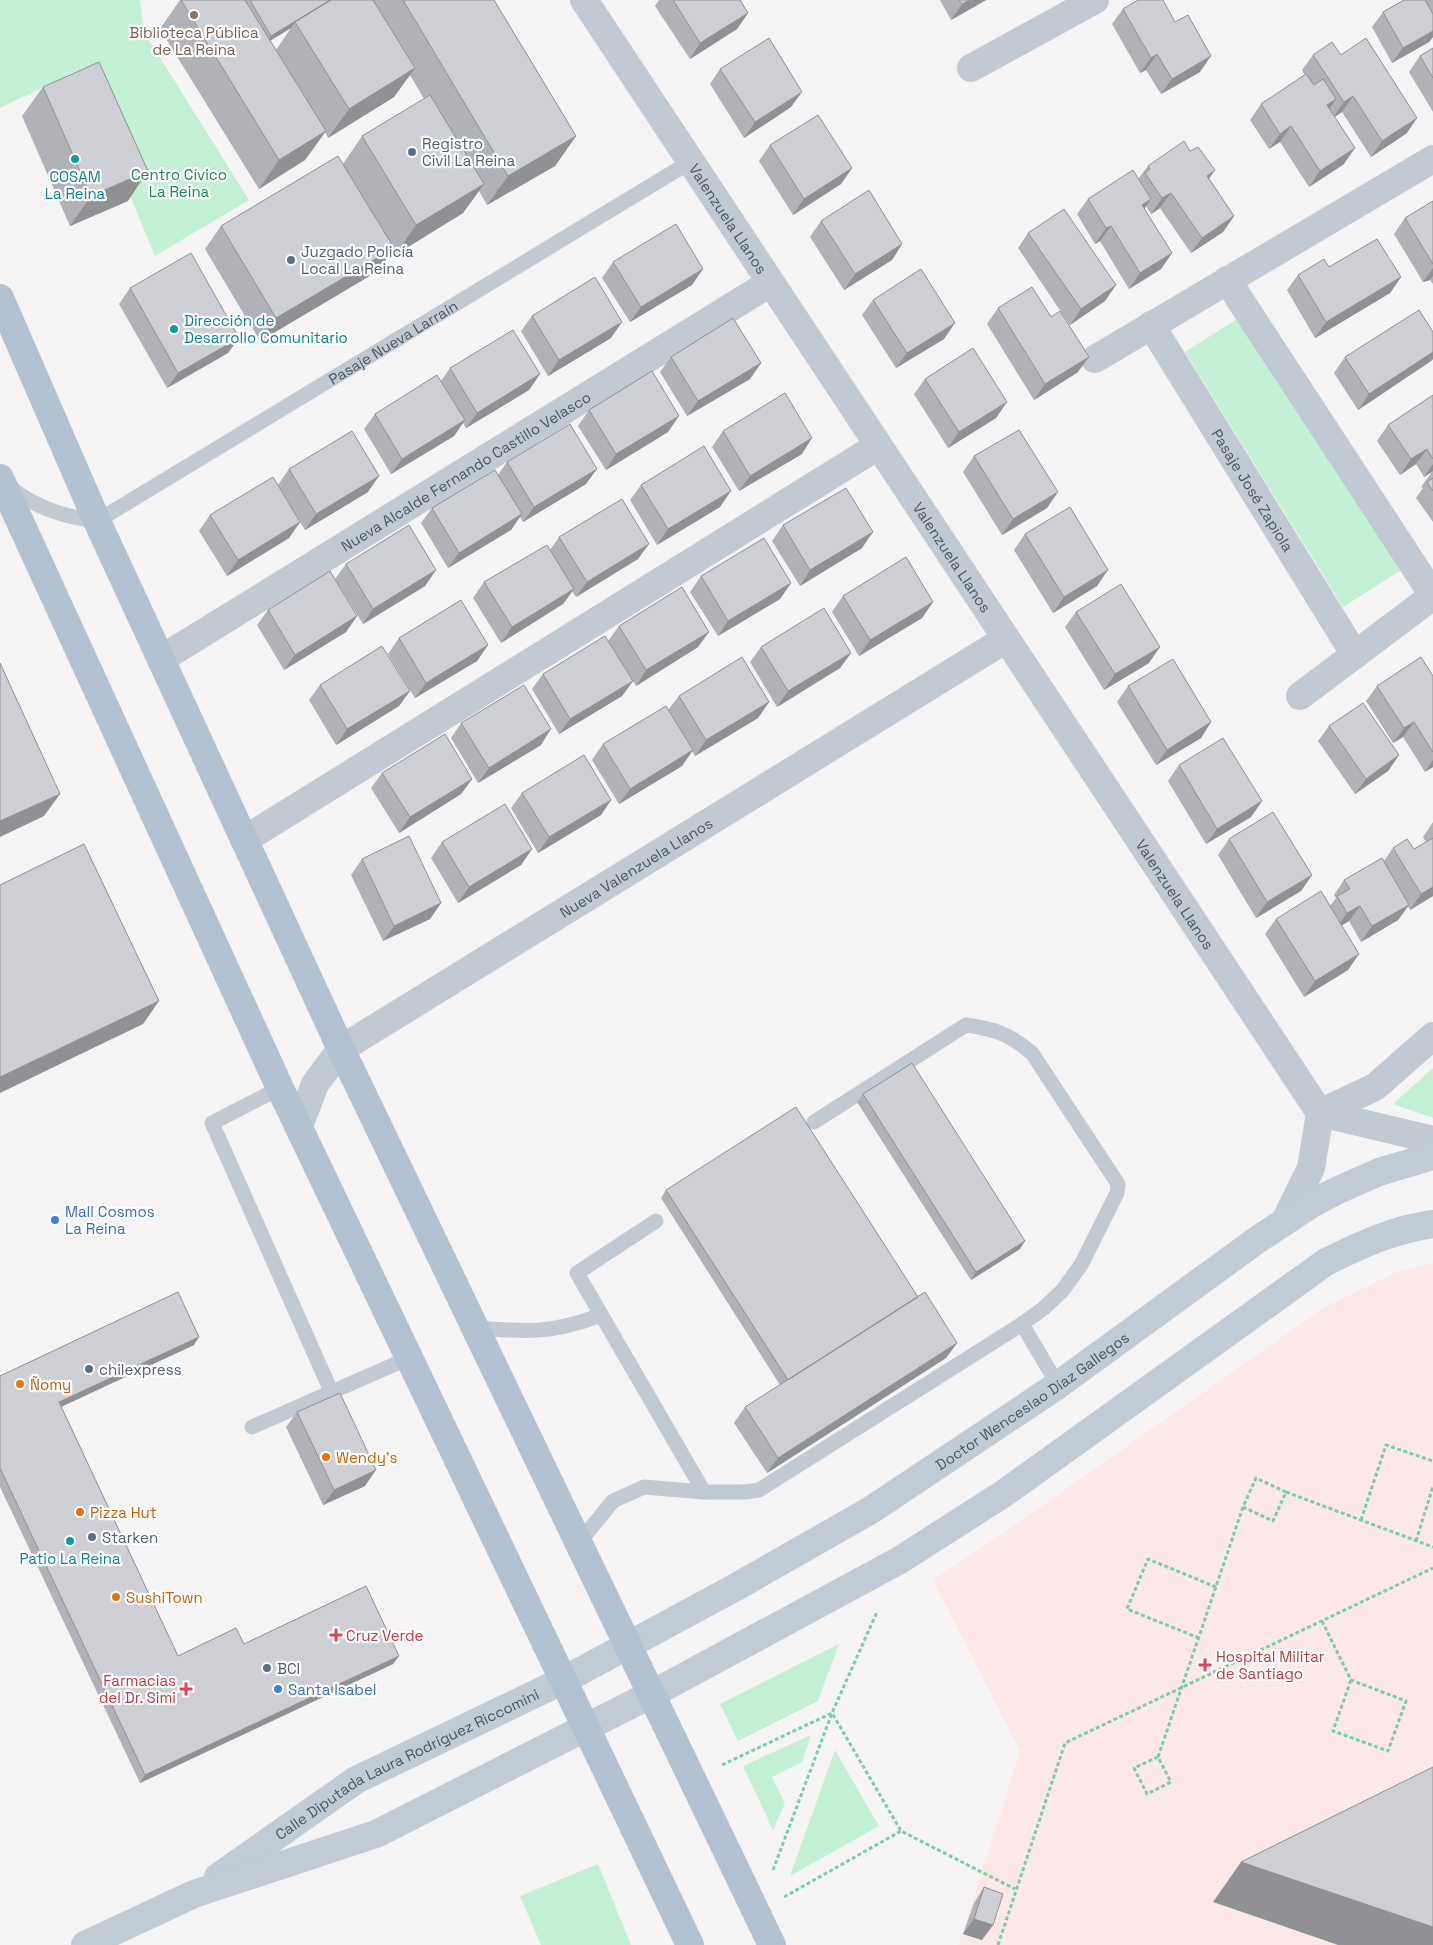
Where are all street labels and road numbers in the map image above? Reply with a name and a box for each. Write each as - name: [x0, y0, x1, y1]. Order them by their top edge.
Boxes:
- street label: Valenzuela Llanos: [685, 160, 772, 277]
- street label: Pasaje Nueva Larraín: [325, 295, 461, 388]
- street label: Nueva Alcalde Fernando Castillo Velasco: [337, 387, 594, 555]
- street label: Pasaje José Zapiola: [1208, 425, 1298, 555]
- street label: Valenzuela Llanos: [909, 498, 996, 616]
- street label: Nueva Valenzuela Llanos: [556, 813, 716, 921]
- street label: Valenzuela Llanos: [1132, 835, 1219, 953]
- street label: Doctor Wenceslao Díaz Gallegos: [932, 1327, 1132, 1474]
- street label: Calle Diputada Laura Rodríguez Riccomini: [271, 1684, 542, 1844]

